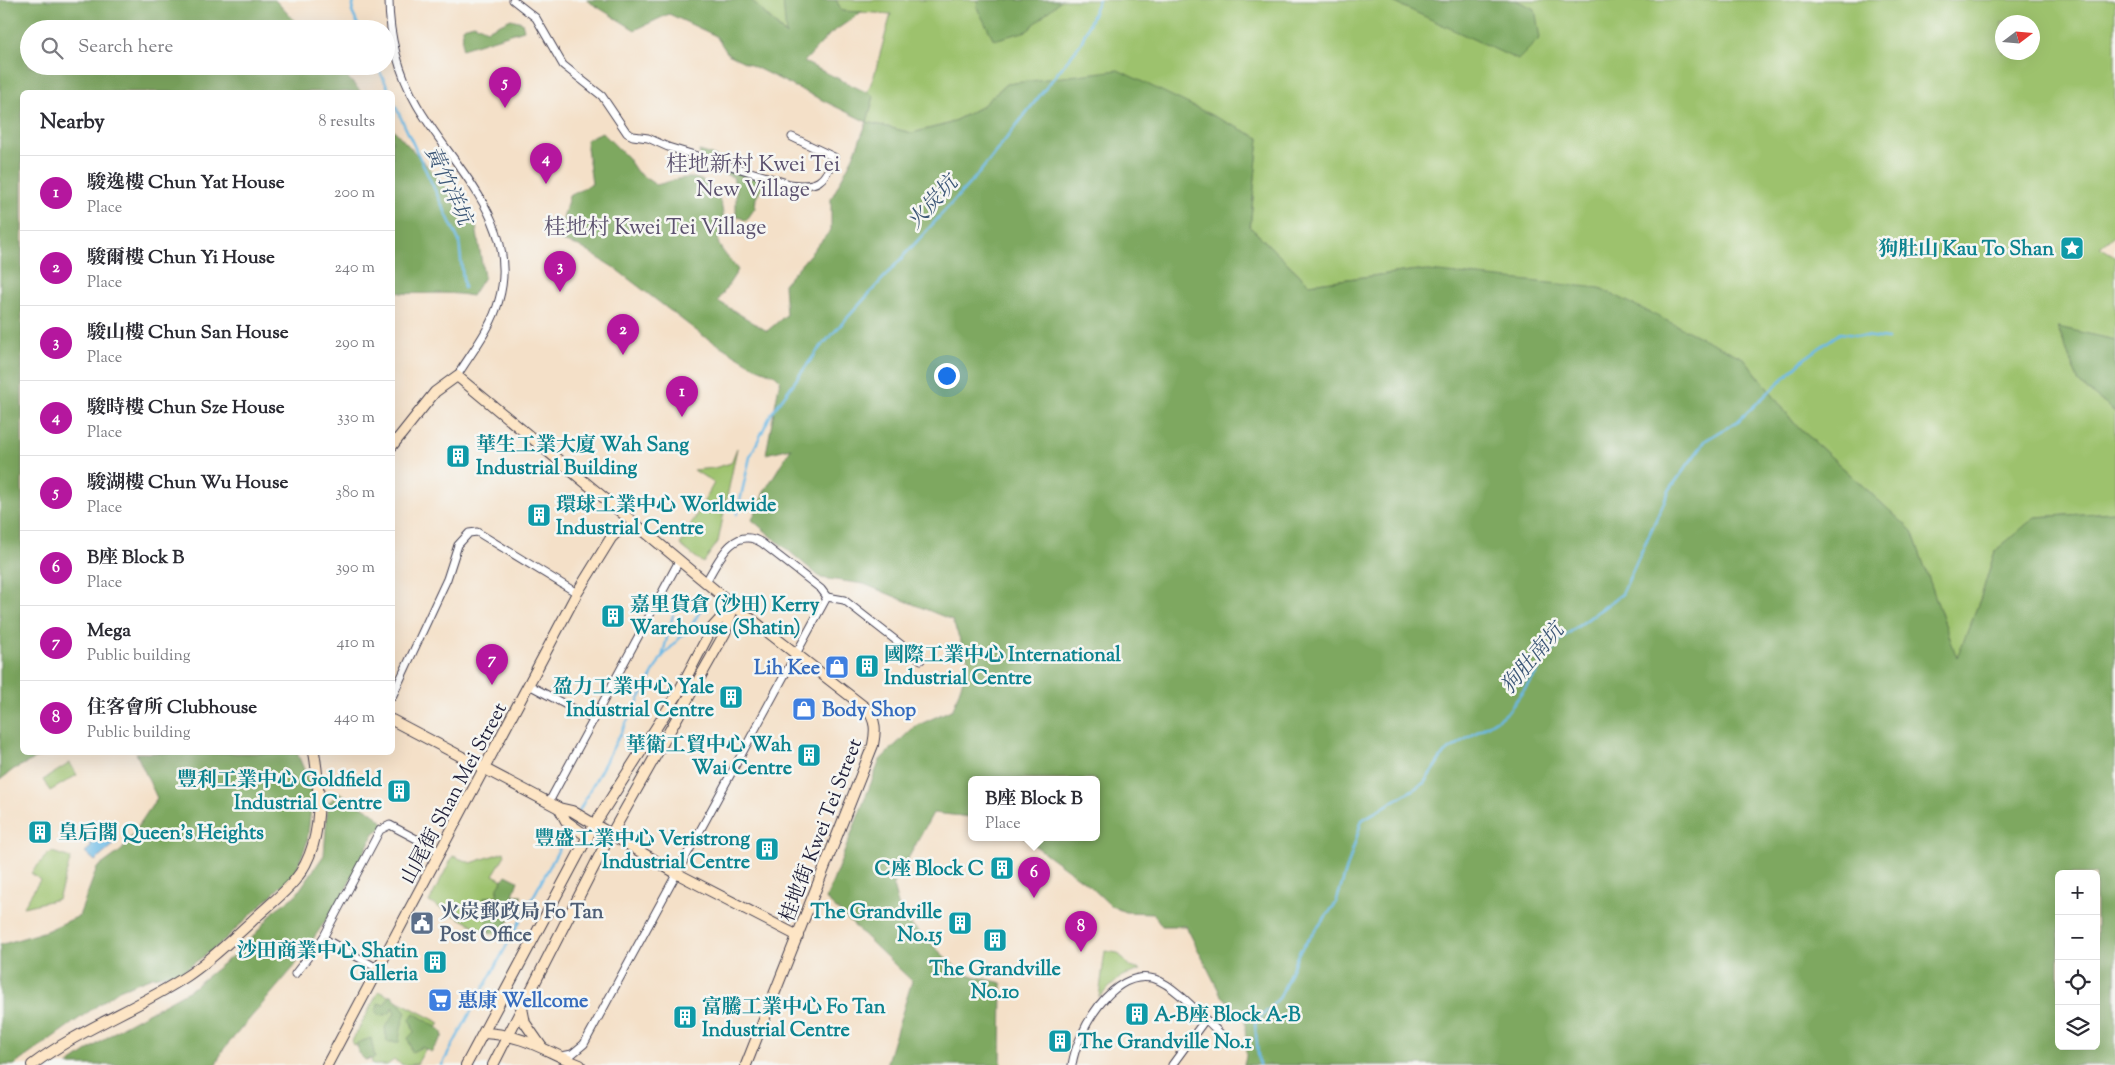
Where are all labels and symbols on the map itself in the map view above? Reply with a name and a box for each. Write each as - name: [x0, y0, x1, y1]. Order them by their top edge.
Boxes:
- north arrow: [1995, 15, 2040, 60]
- pin: 5: [489, 67, 521, 108]
- water label: 黃竹洋坑: [416, 141, 480, 233]
- pin: 4: [530, 143, 562, 184]
- district label: 桂地新村 Kwei Tei New Village: [666, 150, 840, 207]
- water label: 火炭坑: [901, 168, 968, 237]
- district label: 桂地村 Kwei Tei Village: [544, 213, 766, 245]
- place icon: 狗肚山 Kau To Shan: [2059, 235, 2085, 261]
- place label: 狗肚山 Kau To Shan: [1878, 236, 2054, 265]
- pin: 3: [544, 251, 576, 292]
- pin: 2: [607, 314, 639, 355]
- your location: [934, 363, 960, 389]
- pin: 1: [666, 376, 698, 417]
- place label: 華生工業大廈 Wah Sang Industrial Building: [476, 432, 689, 484]
- building icon: 華生工業大廈 Wah Sang Industrial Building: [445, 443, 471, 469]
- place label: 環球工業中心 Worldwide Industrial Centre: [556, 492, 776, 544]
- building icon: 環球工業中心 Worldwide Industrial Centre: [526, 502, 552, 528]
- place label: 嘉里貨倉 (沙田) Kerry Warehouse (Shatin): [630, 592, 819, 644]
- building icon: 嘉里貨倉 (沙田) Kerry Warehouse (Shatin): [600, 603, 626, 629]
- water label: 狗肚南坑: [1495, 615, 1574, 701]
- place label: 國際工業中心 International Industrial Centre: [884, 642, 1121, 694]
- pin: 7: [476, 644, 508, 685]
- building icon: 國際工業中心 International Industrial Centre: [854, 653, 880, 679]
- shop icon: Lih Kee: [824, 654, 850, 680]
- place label: Lih Kee: [754, 655, 820, 684]
- place label: 盈力工業中心 Yale Industrial Centre: [553, 674, 714, 726]
- building icon: 盈力工業中心 Yale Industrial Centre: [718, 684, 744, 710]
- shop icon: Body Shop: [791, 696, 817, 722]
- place label: Body Shop: [822, 697, 916, 726]
- street label: 山尾街 Shan Mei Street: [395, 698, 516, 890]
- place label: 華衛工貿中心 Wah Wai Centre: [626, 732, 792, 784]
- street label: 桂地街 Kwei Tei Street: [774, 735, 871, 927]
- building icon: 華衛工貿中心 Wah Wai Centre: [796, 742, 822, 768]
- place label: 豐利工業中心 Goldfield Industrial Centre: [177, 767, 383, 819]
- building icon: 豐利工業中心 Goldfield Industrial Centre: [386, 778, 412, 804]
- building icon: 皇后閣 Queen's Heights: [27, 819, 53, 845]
- place label: 皇后閣 Queen's Heights: [58, 820, 264, 849]
- place label: 豐盛工業中心 Veristrong Industrial Centre: [535, 826, 750, 878]
- building icon: 豐盛工業中心 Veristrong Industrial Centre: [754, 836, 780, 862]
- building icon: C座 Block C: [989, 855, 1015, 881]
- place label: C座 Block C: [875, 856, 984, 885]
- pin: 6: [1018, 857, 1050, 898]
- place label: 火炭郵政局 Fo Tan Post Office: [440, 899, 604, 951]
- place label: The Grandville No.15: [811, 899, 942, 951]
- public building icon: 火炭郵政局 Fo Tan Post Office: [409, 910, 435, 936]
- building icon: The Grandville No.15: [947, 910, 973, 936]
- pin: 8: [1065, 911, 1097, 952]
- building icon: The Grandville No.10: [982, 927, 1008, 953]
- place label: 沙田商業中心 Shatin Galleria: [237, 938, 419, 990]
- building icon: 沙田商業中心 Shatin Galleria: [422, 949, 448, 975]
- place label: The Grandville No.10: [929, 956, 1061, 1008]
- supermarket icon: 惠康 Wellcome: [427, 987, 453, 1013]
- place label: 惠康 Wellcome: [458, 988, 588, 1017]
- place label: 富騰工業中心 Fo Tan Industrial Centre: [702, 994, 886, 1046]
- building icon: A-B座 Block A-B: [1124, 1001, 1150, 1027]
- place label: A-B座 Block A-B: [1154, 1002, 1301, 1031]
- building icon: 富騰工業中心 Fo Tan Industrial Centre: [672, 1004, 698, 1030]
- building icon: The Grandville No.1: [1047, 1028, 1073, 1054]
- place label: The Grandville No.1: [1078, 1029, 1252, 1058]

